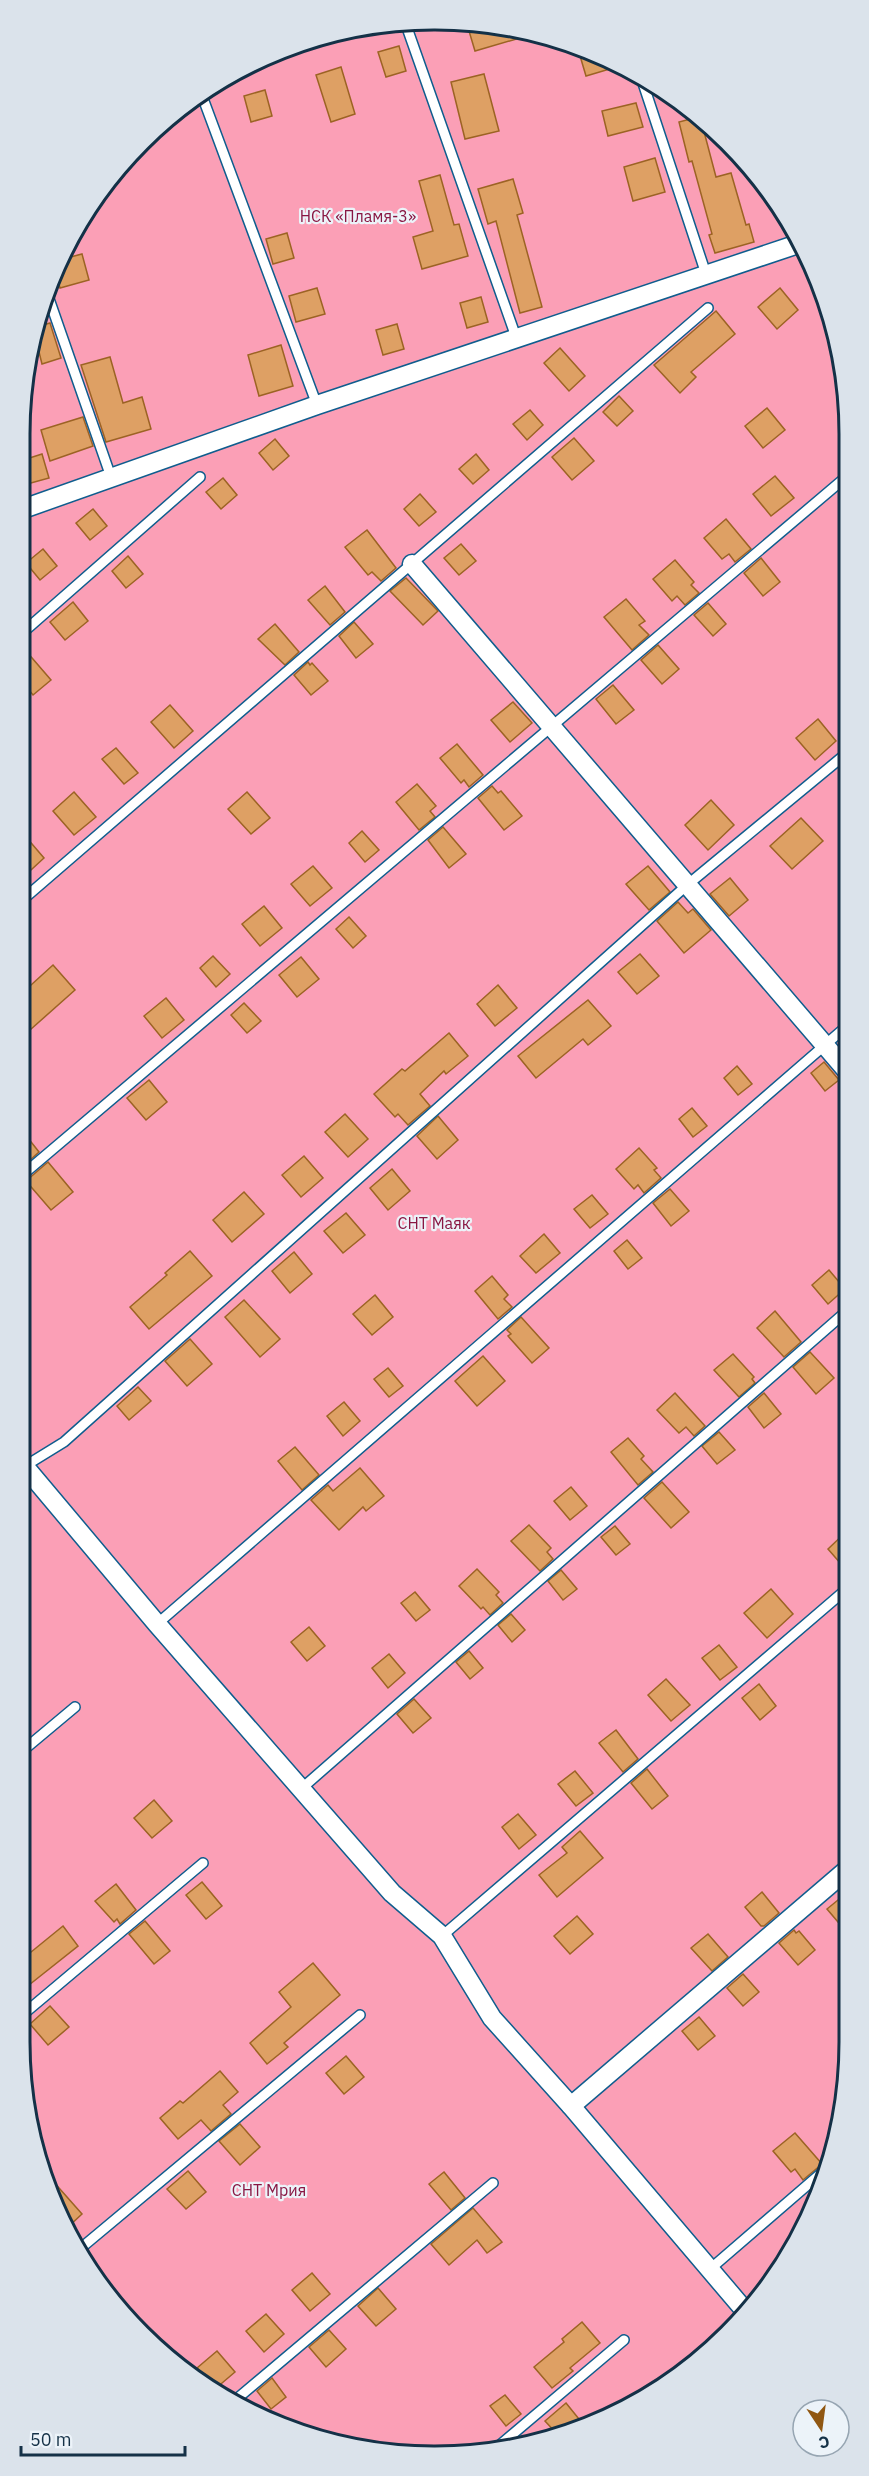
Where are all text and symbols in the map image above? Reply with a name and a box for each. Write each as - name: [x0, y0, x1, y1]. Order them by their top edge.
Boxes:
- park label: НСК «Пламя-3»: [300, 206, 416, 226]
- park label: СНТ Маяк: [397, 1213, 471, 1233]
- park label: СНТ Мрия: [232, 2180, 306, 2200]
- north arrow: [791, 2398, 851, 2458]
- scale bar: [21, 2419, 184, 2457]
- text: 50 m: [30, 2428, 72, 2451]
- text: С: [817, 2432, 832, 2454]

